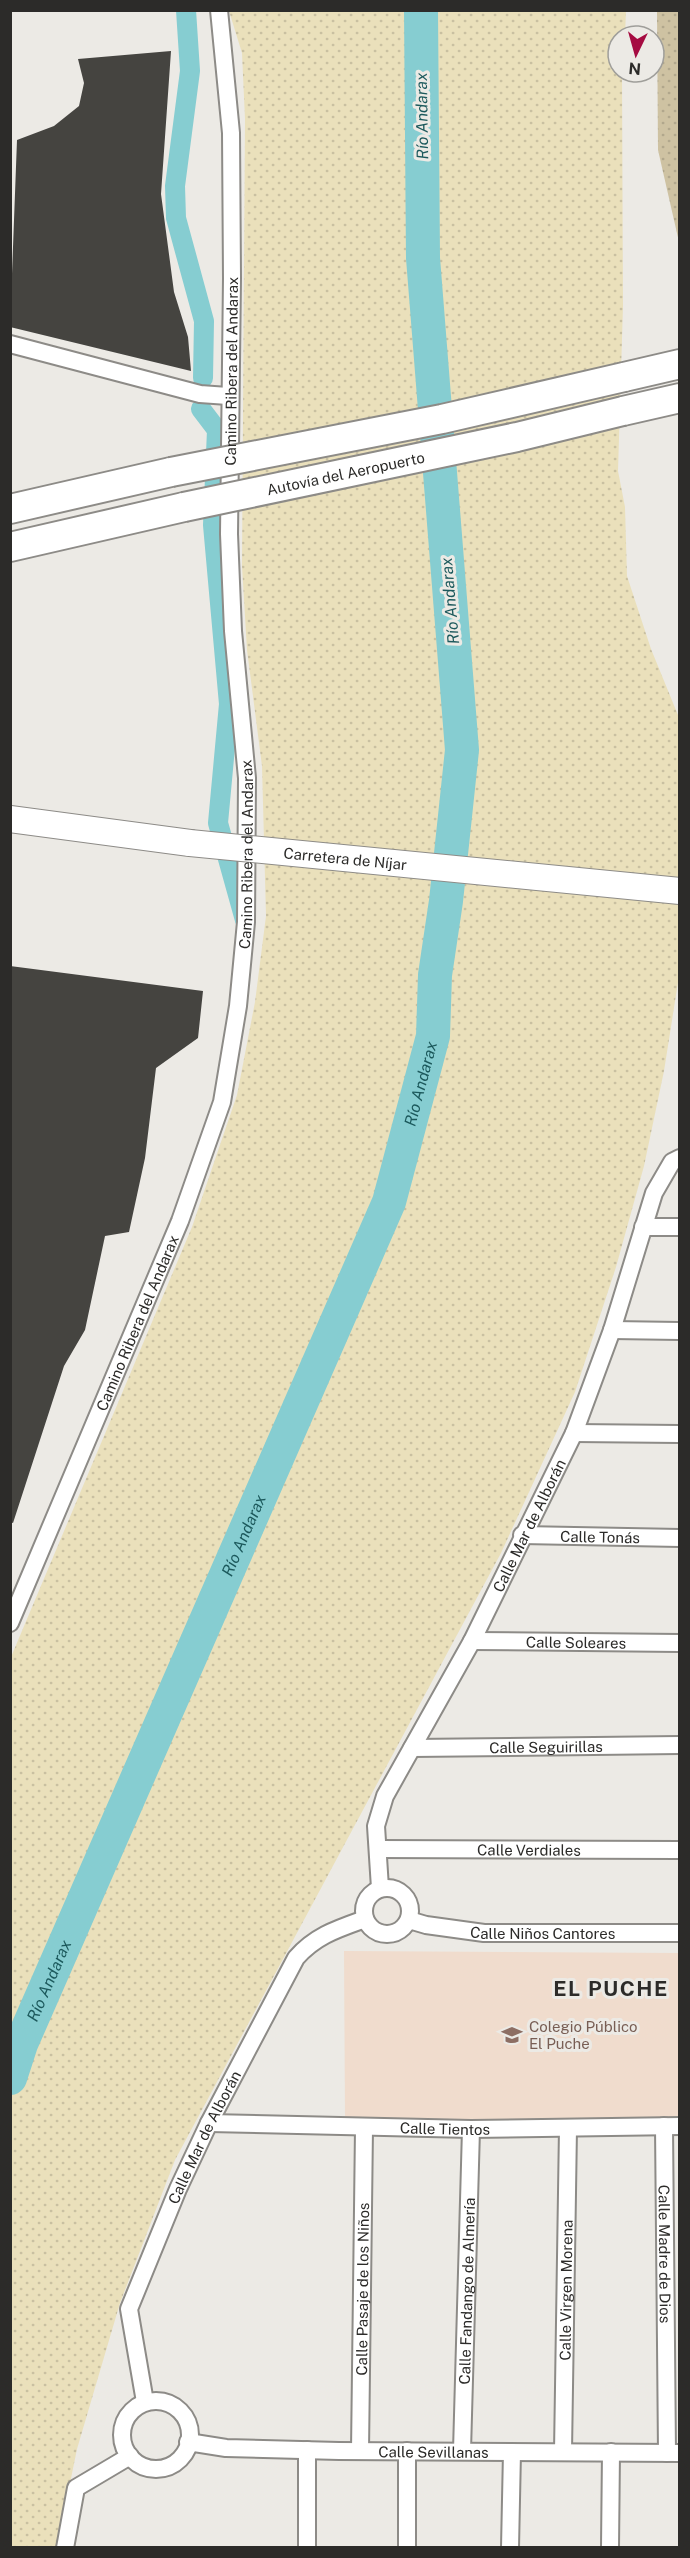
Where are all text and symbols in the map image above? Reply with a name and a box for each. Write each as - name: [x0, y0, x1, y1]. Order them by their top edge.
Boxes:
- north arrow: [606, 24, 666, 84]
- text: N: [628, 58, 642, 78]
- water label: Río Andarax: [412, 72, 432, 160]
- street label: Camino Ribera del Andarax: [221, 276, 241, 466]
- street label: Autovía del Aeropuerto: [265, 448, 426, 498]
- water label: Río Andarax: [437, 556, 463, 645]
- street label: Camino Ribera del Andarax: [235, 759, 256, 950]
- street label: Carretera de Níjar: [283, 844, 408, 873]
- water label: Río Andarax: [400, 1039, 441, 1128]
- street label: Camino Ribera del Andarax: [92, 1232, 182, 1413]
- street label: Calle Mar de Alborán: [489, 1456, 569, 1595]
- water label: Río Andarax: [217, 1491, 270, 1579]
- street label: Calle Tonás: [560, 1527, 640, 1546]
- street label: Calle Soleares: [526, 1633, 626, 1651]
- street label: Calle Seguirillas: [489, 1737, 603, 1756]
- street label: Calle Verdiales: [477, 1841, 581, 1858]
- street label: Calle Niños Cantores: [469, 1923, 615, 1942]
- water label: Río Andarax: [23, 1937, 75, 2024]
- district label: EL PUCHE: [553, 1976, 669, 2001]
- place label: Colegio Público El Puche: [529, 2018, 638, 2052]
- school or university icon: Colegio Público El Puche: [500, 2023, 524, 2047]
- street label: Calle Mar de Alborán: [164, 2068, 244, 2206]
- street label: Calle Tientos: [400, 2119, 490, 2138]
- street label: Calle Madre de Dios: [656, 2185, 674, 2323]
- street label: Calle Fandango de Almería: [455, 2197, 478, 2385]
- street label: Calle Pasaje de los Niños: [352, 2202, 372, 2376]
- street label: Calle Virgen Morena: [556, 2219, 575, 2361]
- street label: Calle Sevillanas: [378, 2443, 489, 2460]

